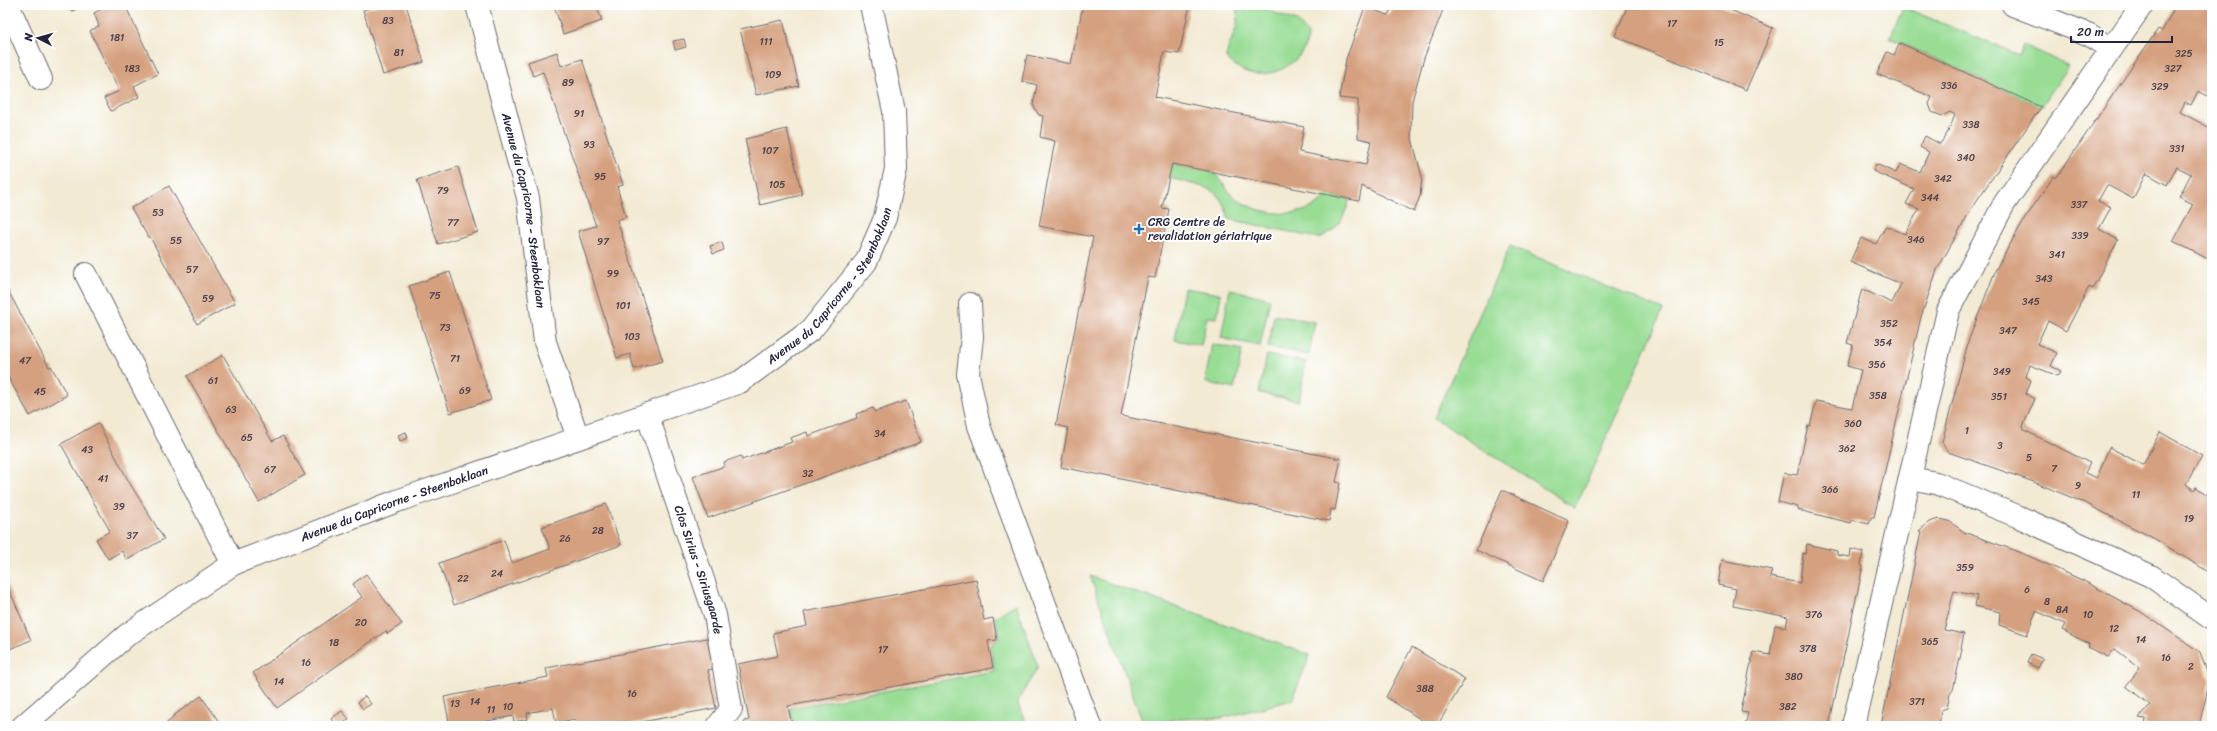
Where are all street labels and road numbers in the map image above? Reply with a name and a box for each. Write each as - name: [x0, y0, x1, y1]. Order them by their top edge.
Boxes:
- street label: Avenue du Capricorne - Steenboklaan: [495, 109, 552, 310]
- street label: Avenue du Capricorne - Steenboklaan: [761, 205, 898, 371]
- street label: Avenue du Capricorne - Steenboklaan: [296, 459, 492, 548]
- street label: Clos Sirius - Siriusgaarde: [668, 502, 729, 636]

